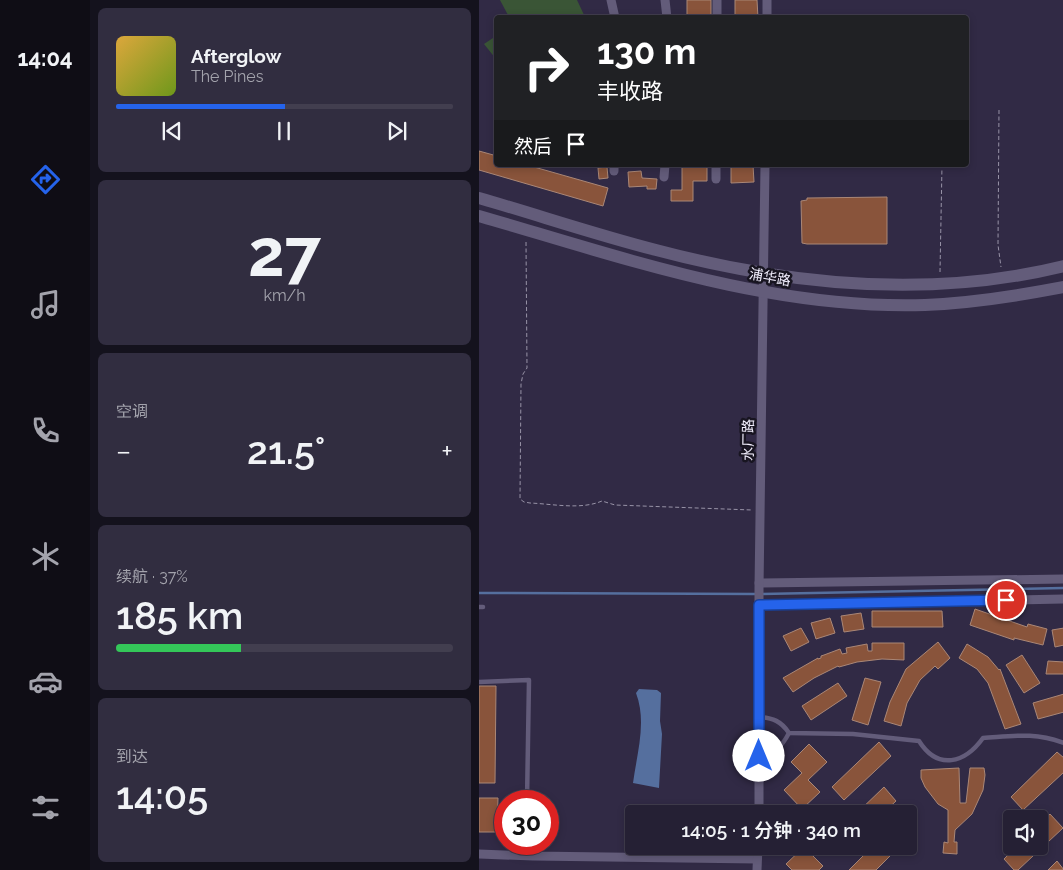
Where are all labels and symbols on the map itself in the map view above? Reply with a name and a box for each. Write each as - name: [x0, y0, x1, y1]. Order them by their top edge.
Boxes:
- street label: 浦华路: [748, 265, 792, 289]
- street label: 水厂路: [740, 419, 756, 461]
- pin: [985, 579, 1027, 621]
- position arrow: [732, 729, 784, 781]
- speed limit sign: 30: [494, 790, 559, 855]

